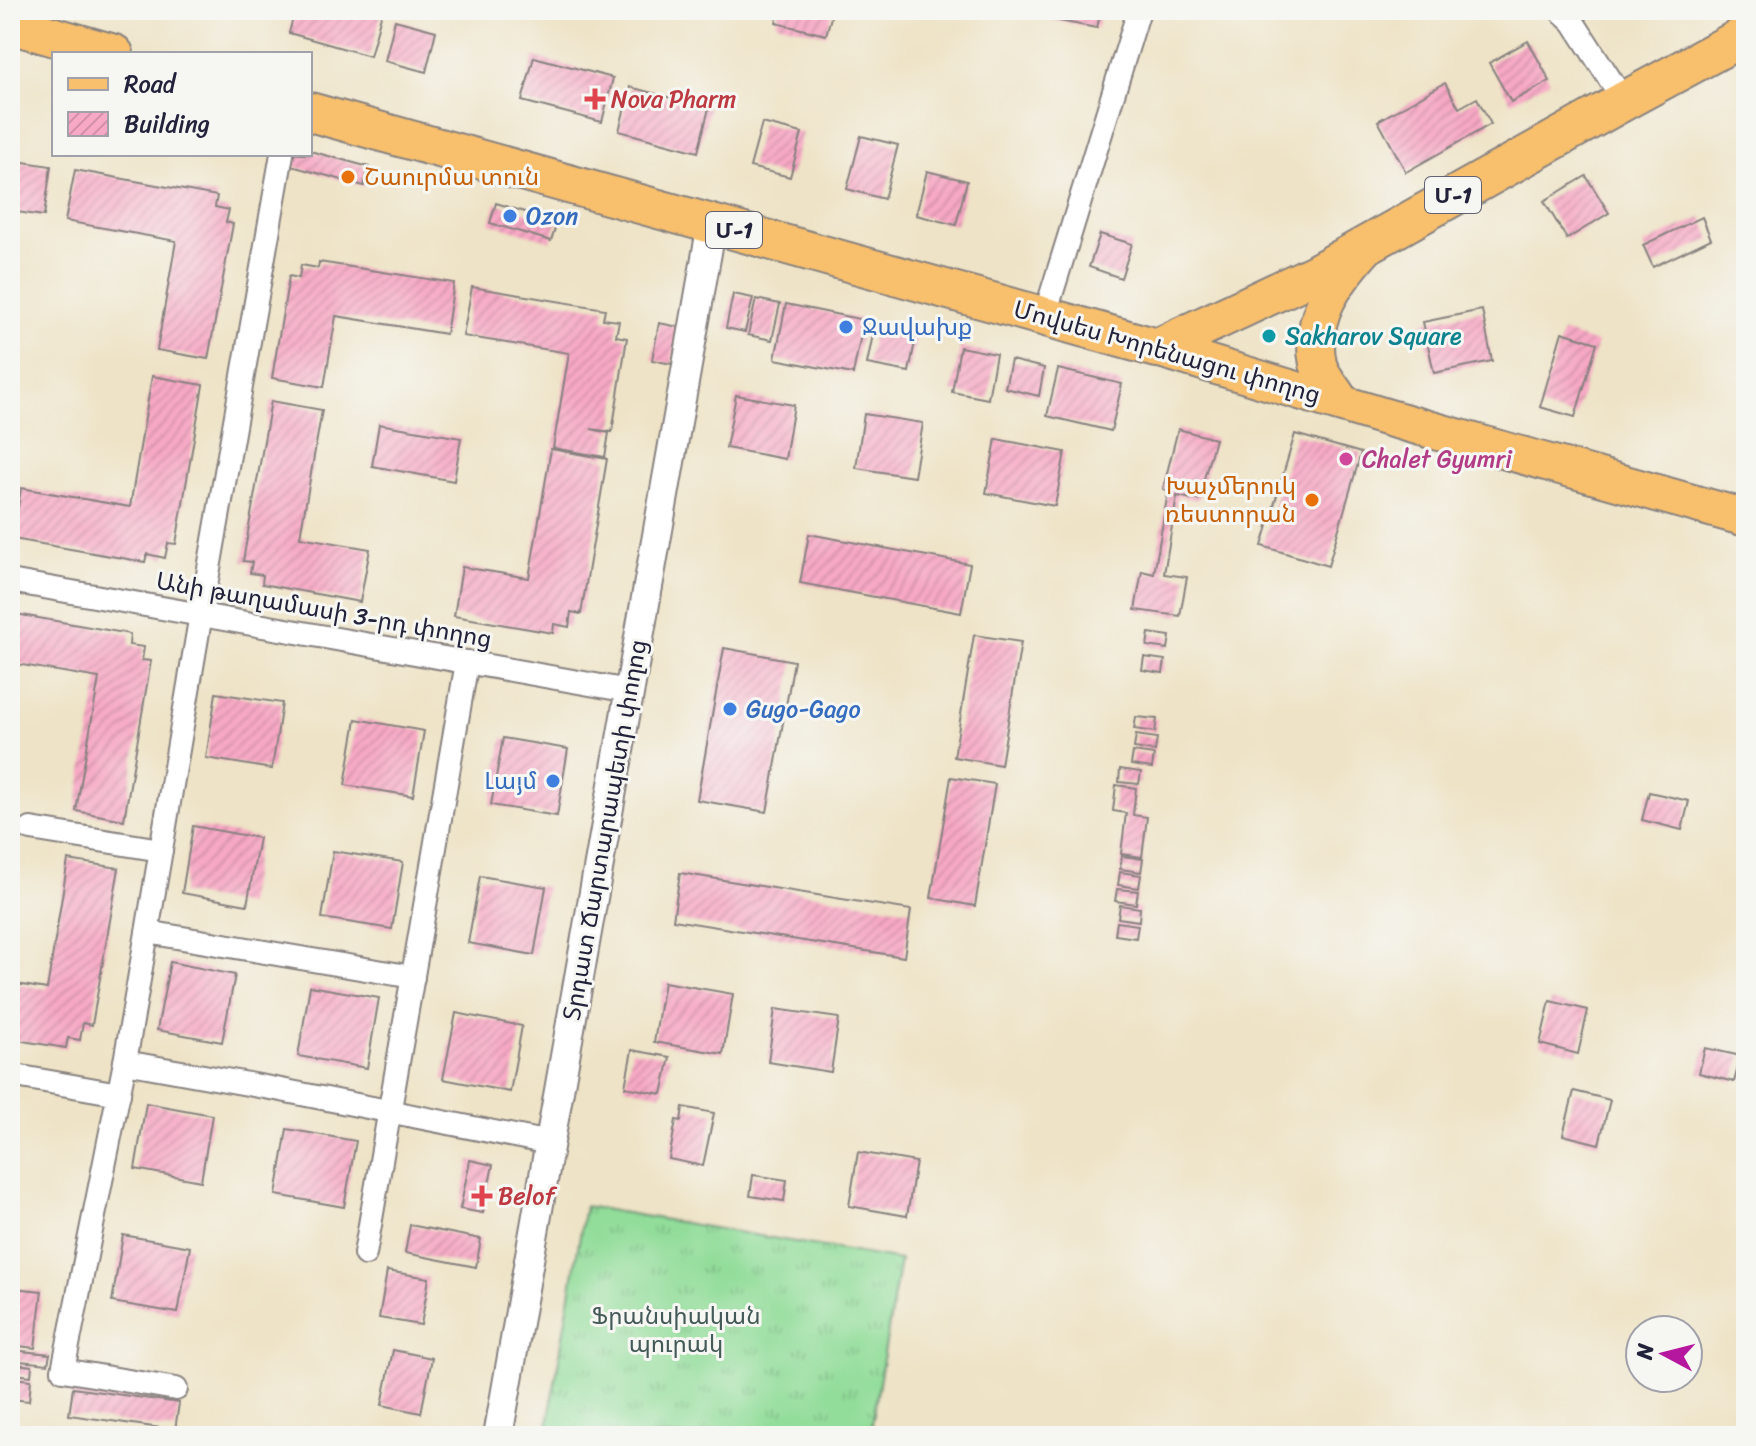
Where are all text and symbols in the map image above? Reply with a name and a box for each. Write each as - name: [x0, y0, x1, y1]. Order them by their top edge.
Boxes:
- legend: [52, 52, 312, 156]
- text: Road: [124, 63, 178, 105]
- place label: Nova Pharm: [611, 78, 736, 120]
- marker: Nova Pharm: [586, 90, 604, 108]
- text: Building: [124, 103, 210, 145]
- place label: Շաուրմա տուն: [364, 156, 539, 198]
- marker: Շաուրմա տուն: [339, 168, 357, 186]
- road number: Մ-1: [1425, 177, 1481, 213]
- place label: Ozon: [526, 195, 578, 237]
- marker: Ozon: [501, 207, 519, 225]
- road number: Մ-1: [706, 212, 762, 248]
- street label: Մովսես Խորենացու փողոց: [1008, 288, 1326, 416]
- place label: Ջավախք: [862, 306, 972, 348]
- place label: Sakharov Square: [1285, 315, 1462, 357]
- marker: Ջավախք: [837, 318, 855, 336]
- marker: Sakharov Square: [1260, 327, 1278, 345]
- place label: Chalet Gyumri: [1362, 438, 1513, 480]
- marker: Chalet Gyumri: [1337, 450, 1355, 468]
- place label: Խաչմերուկ ռեստորան: [1165, 465, 1296, 535]
- marker: Խաչմերուկ ռեստորան: [1303, 491, 1321, 509]
- street label: Անի թաղամասի 3-րդ փողոց: [153, 560, 495, 660]
- street label: Տրդատ Ճարտարապետի փողոց: [551, 636, 659, 1024]
- place label: Gugo-Gago: [746, 688, 861, 730]
- marker: Gugo-Gago: [721, 700, 739, 718]
- place label: Լայմ: [484, 760, 537, 802]
- marker: Լայմ: [544, 772, 562, 790]
- place label: Belof: [498, 1175, 558, 1217]
- marker: Belof: [473, 1187, 491, 1205]
- park label: Ֆրանսիական պուրակ: [591, 1295, 761, 1365]
- north arrow: [1624, 1314, 1704, 1394]
- text: N: [1624, 1341, 1665, 1363]

